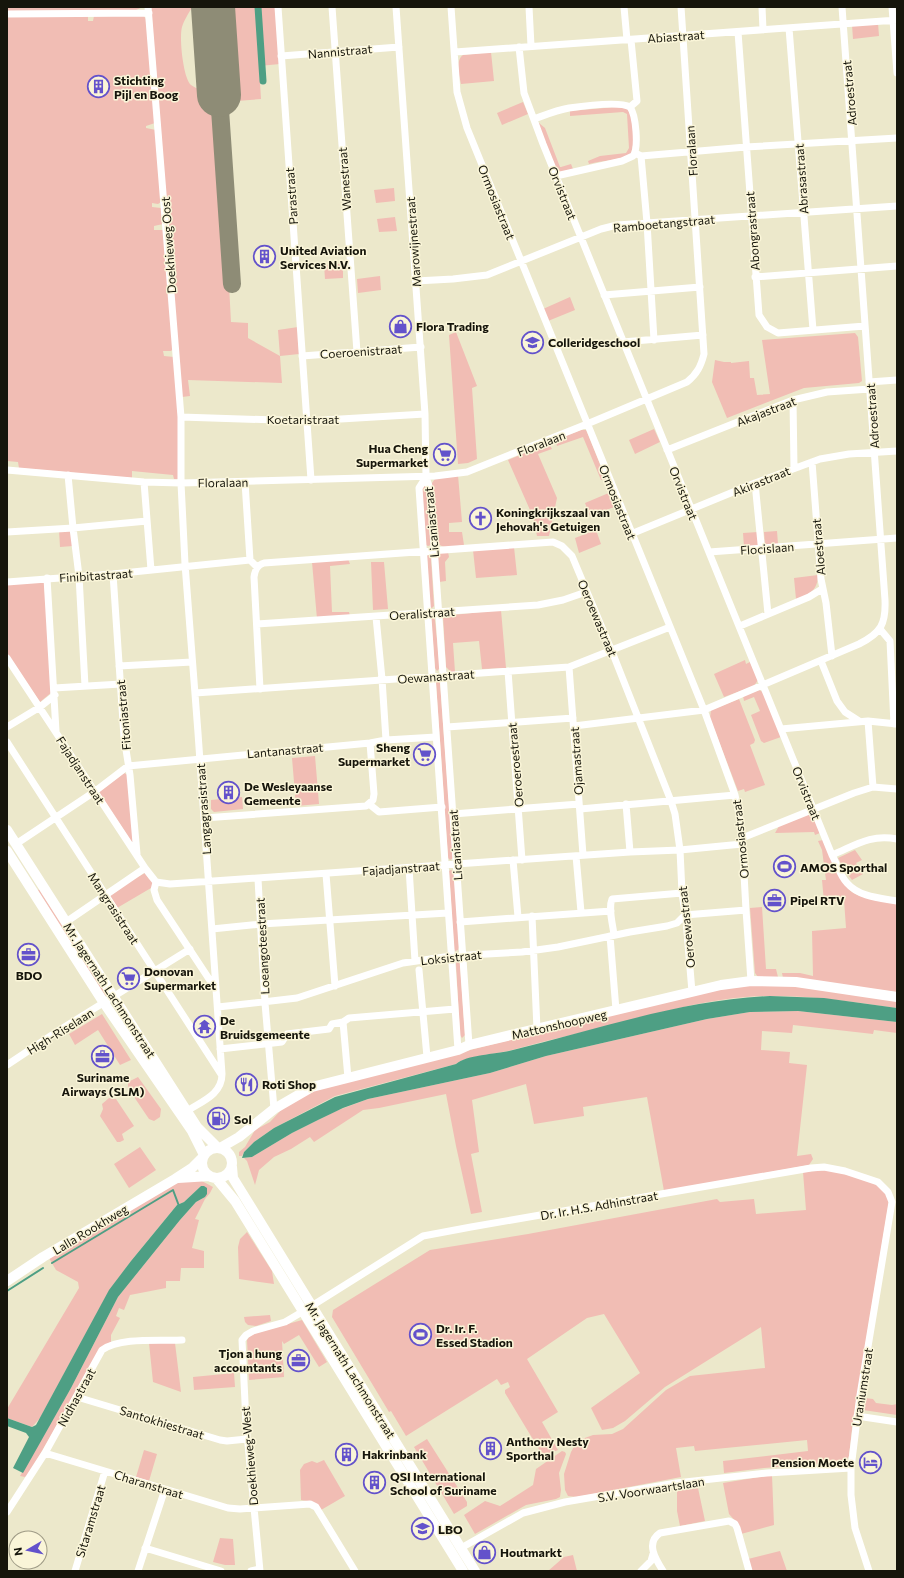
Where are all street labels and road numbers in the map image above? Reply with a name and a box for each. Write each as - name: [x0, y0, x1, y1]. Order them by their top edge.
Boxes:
- street label: Abiastraat: [647, 27, 705, 45]
- street label: Nannistraat: [307, 41, 373, 61]
- street label: Adroestraat: [839, 60, 859, 126]
- street label: Floralaan: [682, 125, 700, 177]
- street label: Abrasastraat: [792, 143, 810, 215]
- street label: Wanestraat: [335, 147, 353, 211]
- street label: Ormosiastraat: [476, 163, 518, 242]
- street label: Orvistraat: [546, 164, 580, 222]
- street label: Parastraat: [282, 167, 300, 225]
- street label: Abongrastraat: [742, 191, 762, 271]
- street label: Doekhieweg Oost: [158, 196, 178, 294]
- street label: Marowijnestraat: [403, 196, 423, 288]
- street label: Ramboetangstraat: [612, 212, 716, 234]
- street label: Coeroenistraat: [319, 341, 403, 361]
- street label: Adroestraat: [863, 383, 881, 449]
- street label: Akajastraat: [734, 393, 798, 429]
- street label: Koetaristraat: [267, 412, 339, 426]
- street label: Floralaan: [515, 427, 567, 459]
- street label: Ormosiastraat: [597, 463, 639, 542]
- street label: Akirastraat: [730, 463, 792, 499]
- street label: Orvistraat: [667, 464, 701, 522]
- street label: Floralaan: [198, 475, 248, 489]
- street label: Licaniastraat: [421, 486, 441, 558]
- street label: Aloestraat: [809, 518, 827, 576]
- street label: Flocislaan: [740, 539, 794, 557]
- street label: Finibitastraat: [59, 565, 133, 585]
- street label: Oeroewastraat: [575, 577, 621, 659]
- street label: Oeralistraat: [389, 604, 455, 622]
- street label: Oewanastraat: [397, 666, 475, 686]
- street label: Fitoniastraat: [113, 679, 133, 751]
- street label: Oeroeroestraat: [504, 722, 526, 808]
- street label: Ojamastraat: [567, 726, 585, 796]
- street label: Fajadjanstraat: [54, 734, 108, 807]
- street label: Lantanastraat: [246, 740, 324, 760]
- street label: Langagrasistraat: [193, 763, 213, 855]
- street label: Orvistraat: [790, 764, 824, 822]
- street label: Ormosiastraat: [729, 799, 751, 879]
- street label: Licaniastraat: [446, 809, 464, 881]
- street label: Fajadjanstraat: [362, 858, 440, 878]
- street label: Mangrasistraat: [86, 869, 143, 947]
- street label: Oeroewastraat: [675, 885, 697, 969]
- street label: Loeangoteestraat: [252, 897, 272, 995]
- street label: Mr. Jagernath Lachmonstraat: [60, 920, 159, 1061]
- street label: Loksistraat: [420, 947, 482, 967]
- street label: High-Riselaan: [24, 1005, 96, 1057]
- street label: Mattonshoopweg: [510, 1006, 608, 1042]
- street label: Dr. Ir. H.S. Adhinstraat: [539, 1188, 659, 1222]
- street label: Lalla Rookhweg: [50, 1201, 131, 1257]
- street label: Mr. Jagernath Lachmonstraat: [302, 1299, 399, 1441]
- street label: Uraniumstraat: [849, 1347, 875, 1427]
- street label: Nidhastraat: [54, 1365, 98, 1429]
- street label: Santokhiestraat: [118, 1403, 206, 1442]
- street label: Doekhieweg-West: [238, 1406, 260, 1506]
- street label: Charanstraat: [113, 1467, 185, 1501]
- street label: S.V. Voorwaartslaan: [597, 1474, 705, 1504]
- street label: Sitaramstraat: [72, 1483, 108, 1559]

